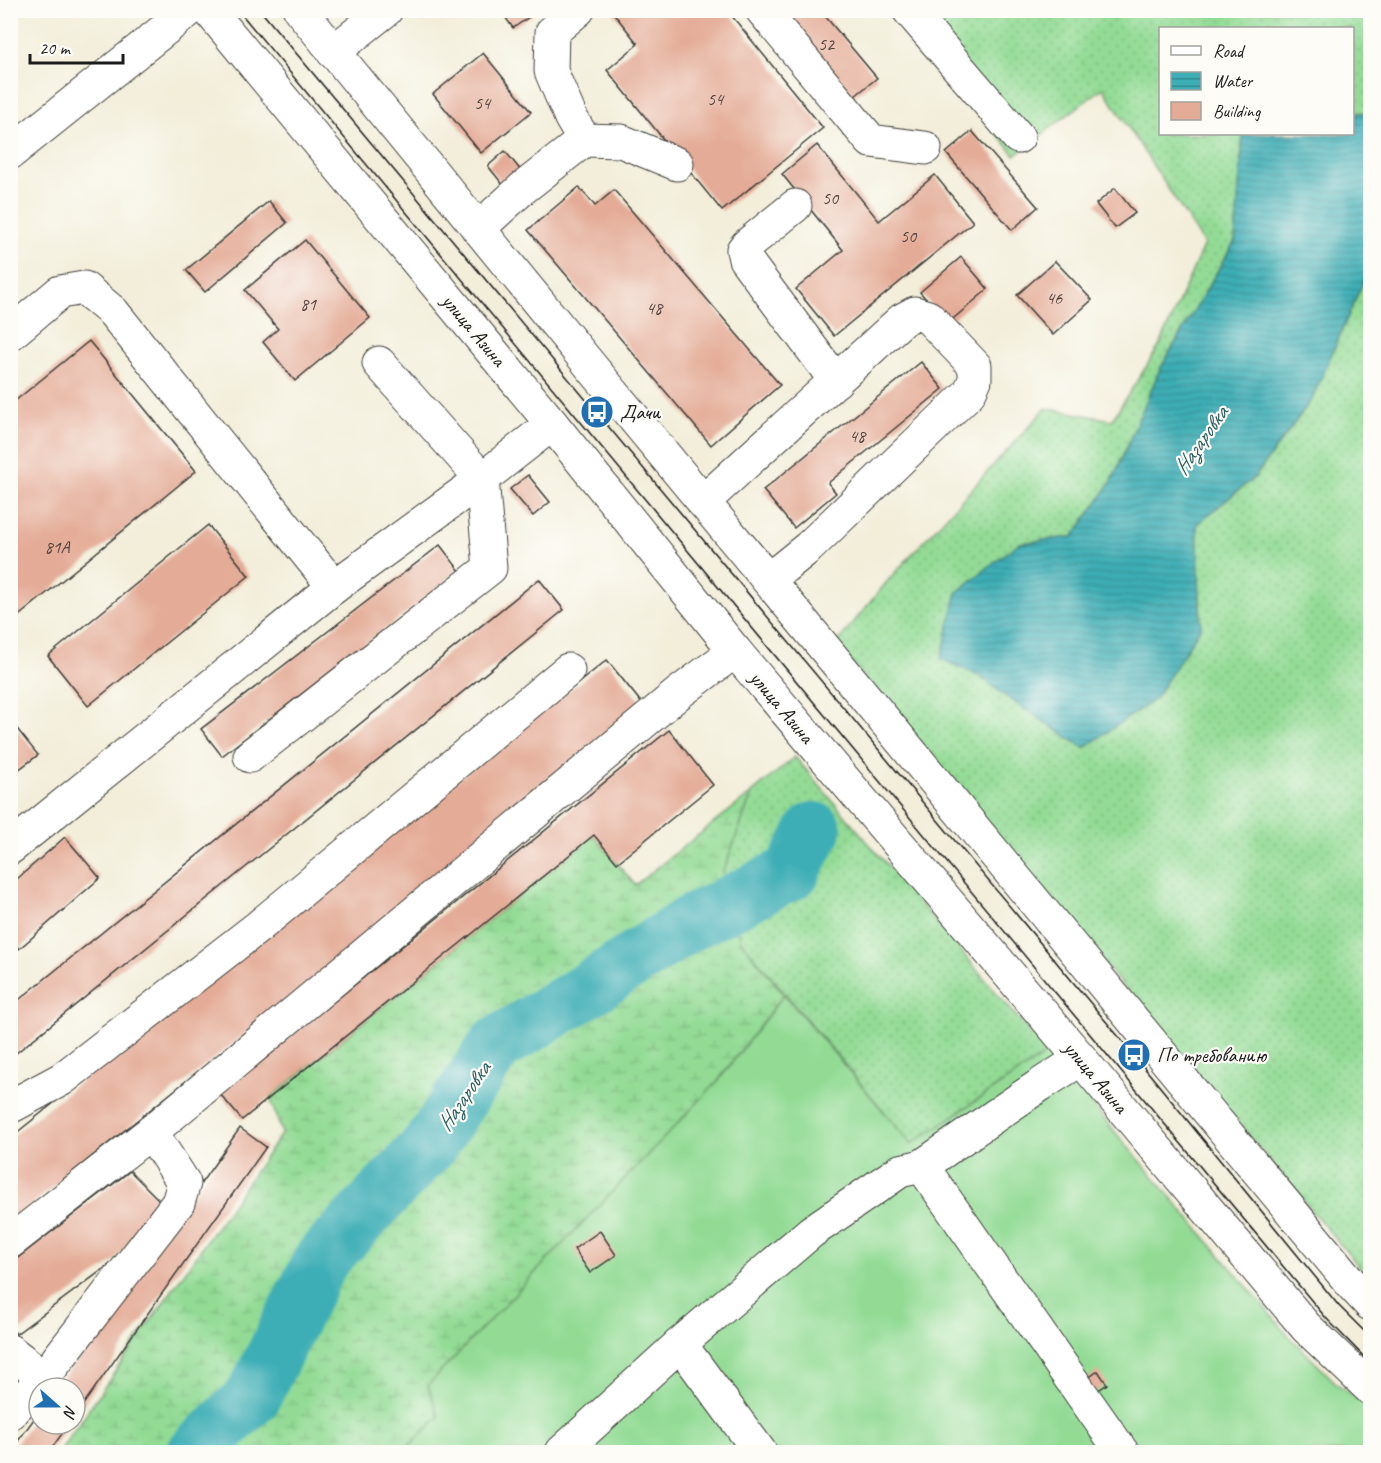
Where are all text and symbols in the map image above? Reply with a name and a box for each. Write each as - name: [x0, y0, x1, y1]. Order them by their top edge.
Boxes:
- scale bar: [30, 27, 123, 65]
- legend: [1159, 27, 1354, 135]
- house number: 52: [818, 33, 836, 55]
- text: 20 m: [39, 37, 72, 59]
- text: Road: [1213, 40, 1246, 62]
- text: Water: [1213, 70, 1254, 92]
- house number: 54: [707, 88, 725, 110]
- house number: 54: [474, 92, 492, 114]
- text: Building: [1213, 100, 1262, 122]
- house number: 50: [822, 187, 840, 209]
- house number: 50: [900, 225, 918, 247]
- street label: улица Азина: [435, 287, 513, 373]
- house number: 46: [1046, 287, 1063, 309]
- house number: 81: [300, 293, 317, 315]
- house number: 48: [646, 297, 664, 319]
- bus stop icon: Дачи: [579, 394, 615, 430]
- place label: Дачи: [620, 399, 662, 425]
- water label: Назаровка: [1167, 399, 1236, 480]
- house number: 48: [849, 425, 867, 447]
- house number: 81А: [44, 536, 71, 558]
- street label: улица Азина: [743, 664, 821, 750]
- street label: улица Азина: [1057, 1034, 1135, 1120]
- bus stop icon: По требованию: [1116, 1037, 1152, 1073]
- place label: По требованию: [1157, 1042, 1267, 1068]
- water label: Назаровка: [431, 1055, 498, 1136]
- north arrow: [27, 1376, 87, 1436]
- text: N: [58, 1403, 81, 1422]

